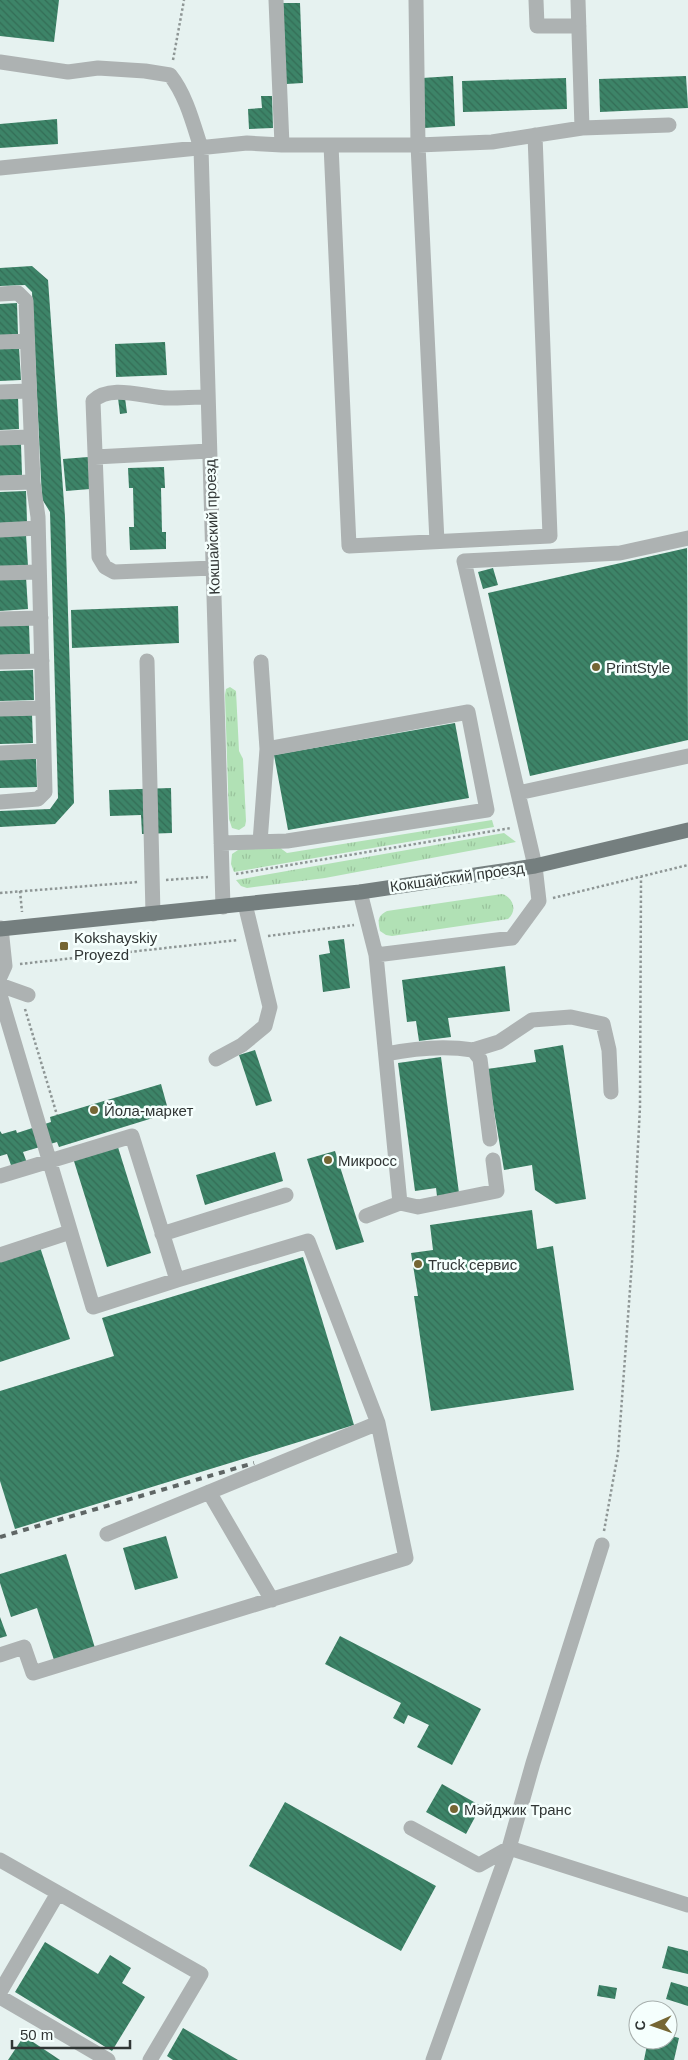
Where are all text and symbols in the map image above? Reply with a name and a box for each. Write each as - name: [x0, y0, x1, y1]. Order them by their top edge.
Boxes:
- street label: Кокшайский проезд: [201, 459, 223, 595]
- place label: PrintStyle: [606, 659, 670, 676]
- marker: PrintStyle: [590, 661, 602, 673]
- street label: Кокшайский проезд: [389, 859, 526, 895]
- place label: Kokshayskiy Proyezd: [74, 929, 158, 963]
- marker: Kokshayskiy Proyezd: [58, 940, 70, 952]
- place label: Йола-маркет: [104, 1102, 193, 1119]
- marker: Йола-маркет: [88, 1104, 100, 1116]
- place label: Микросс: [338, 1152, 398, 1169]
- marker: Микросс: [322, 1154, 334, 1166]
- place label: Truck сервис: [428, 1256, 518, 1273]
- marker: Truck сервис: [412, 1258, 424, 1270]
- place label: Мэйджик Транс: [464, 1801, 572, 1818]
- marker: Мэйджик Транс: [448, 1803, 460, 1815]
- north arrow: [628, 2000, 678, 2050]
- scale bar: [12, 2018, 130, 2050]
- text: С: [632, 2020, 648, 2031]
- text: 50 m: [20, 2026, 53, 2043]

